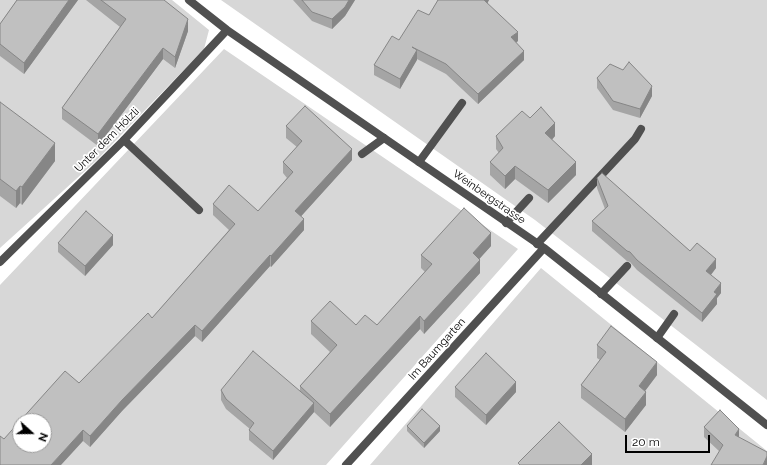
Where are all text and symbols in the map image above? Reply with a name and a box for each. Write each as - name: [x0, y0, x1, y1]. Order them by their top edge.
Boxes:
- street label: Unter dem Hölzli: [72, 105, 142, 175]
- street label: Weinbergstrasse: [450, 167, 528, 227]
- street label: Im Baumgarten: [406, 315, 468, 383]
- north arrow: [12, 413, 52, 453]
- scale bar: [627, 427, 712, 453]
- text: N: [35, 431, 50, 443]
- text: 20 m: [632, 435, 660, 449]

